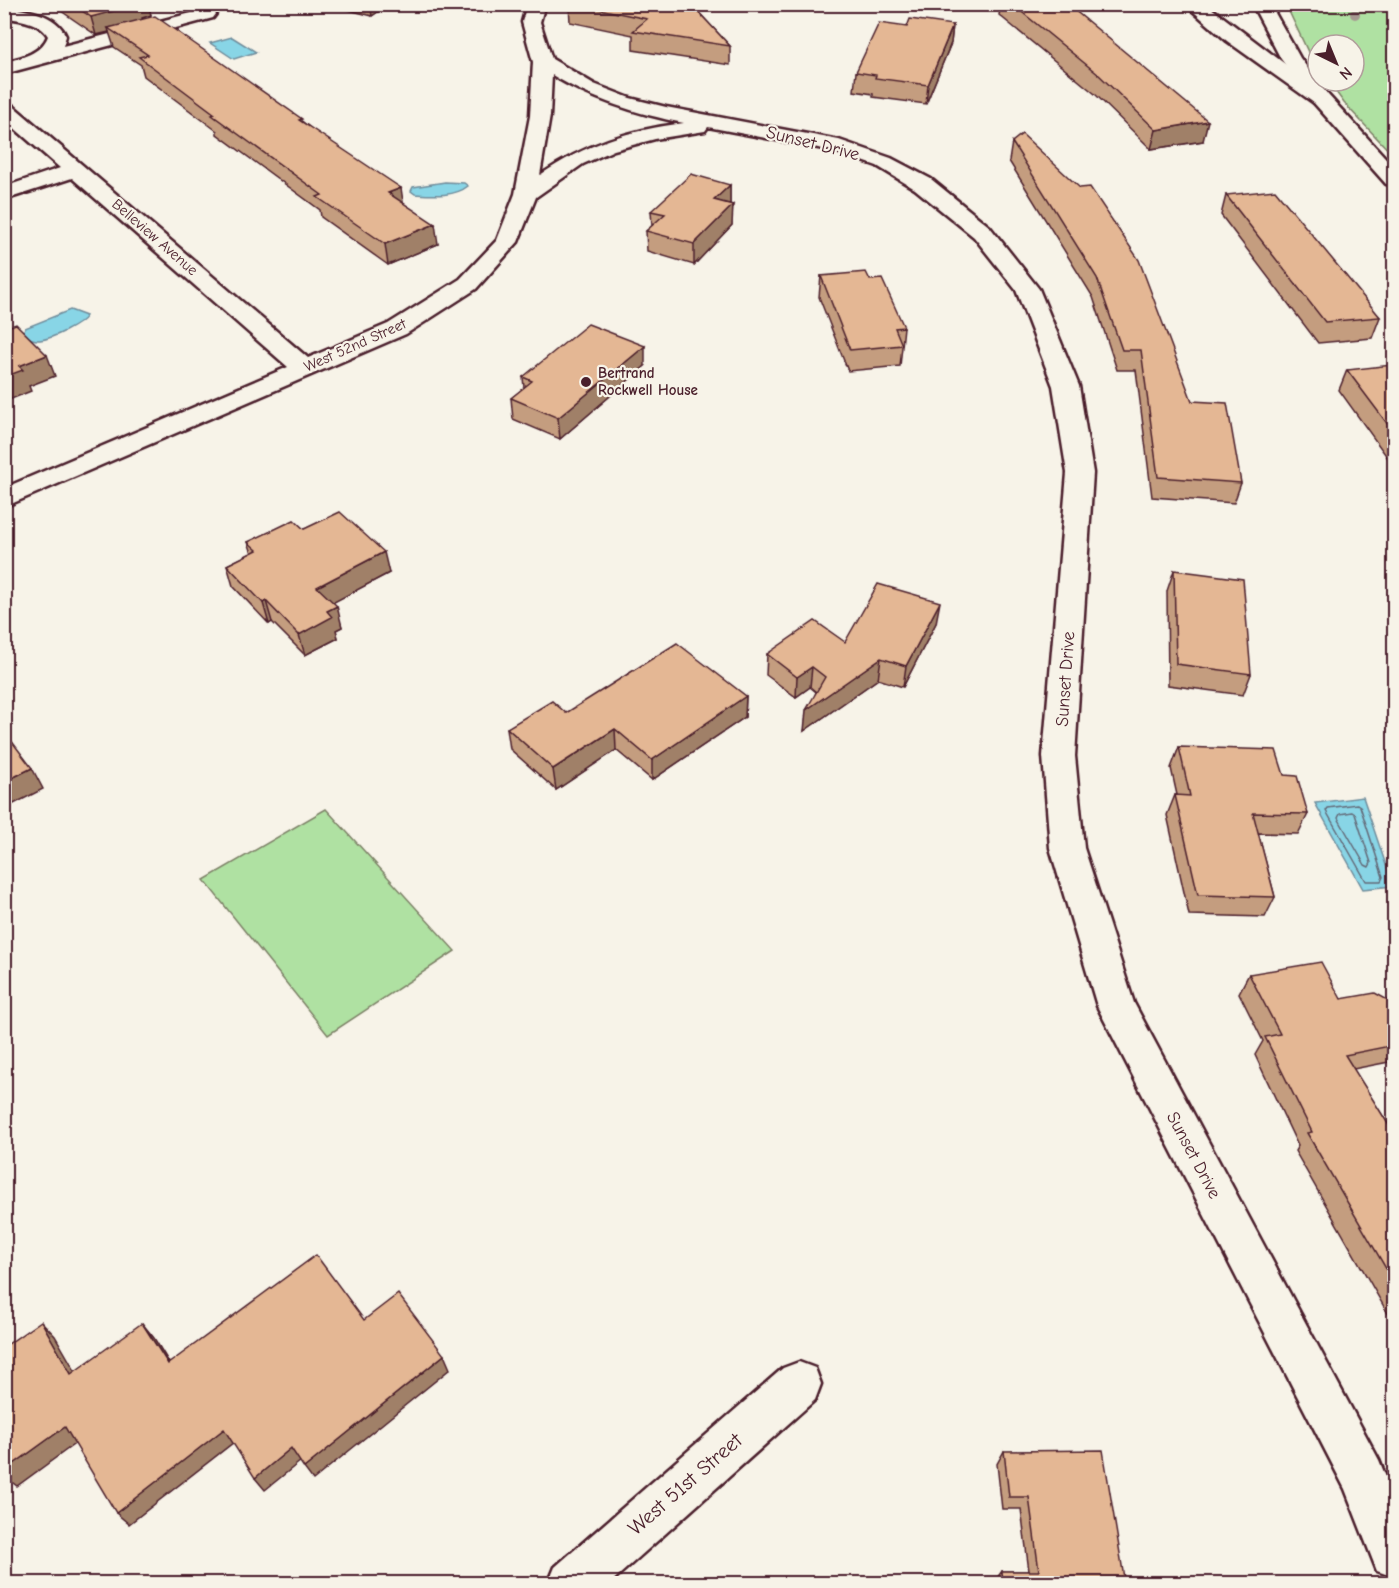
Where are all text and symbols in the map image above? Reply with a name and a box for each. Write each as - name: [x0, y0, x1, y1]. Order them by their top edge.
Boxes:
- north arrow: [1306, 33, 1366, 93]
- text: N: [1336, 63, 1356, 83]
- street label: Sunset Drive: [764, 122, 862, 165]
- street label: Belleview Avenue: [108, 195, 202, 279]
- street label: West 52nd Street: [301, 314, 409, 376]
- place label: Bertrand Rockwell House: [598, 364, 698, 399]
- marker: Bertrand Rockwell House: [579, 375, 593, 389]
- street label: Sunset Drive: [1052, 631, 1079, 727]
- street label: Sunset Drive: [1162, 1108, 1225, 1202]
- street label: West 51st Street: [623, 1427, 748, 1540]

